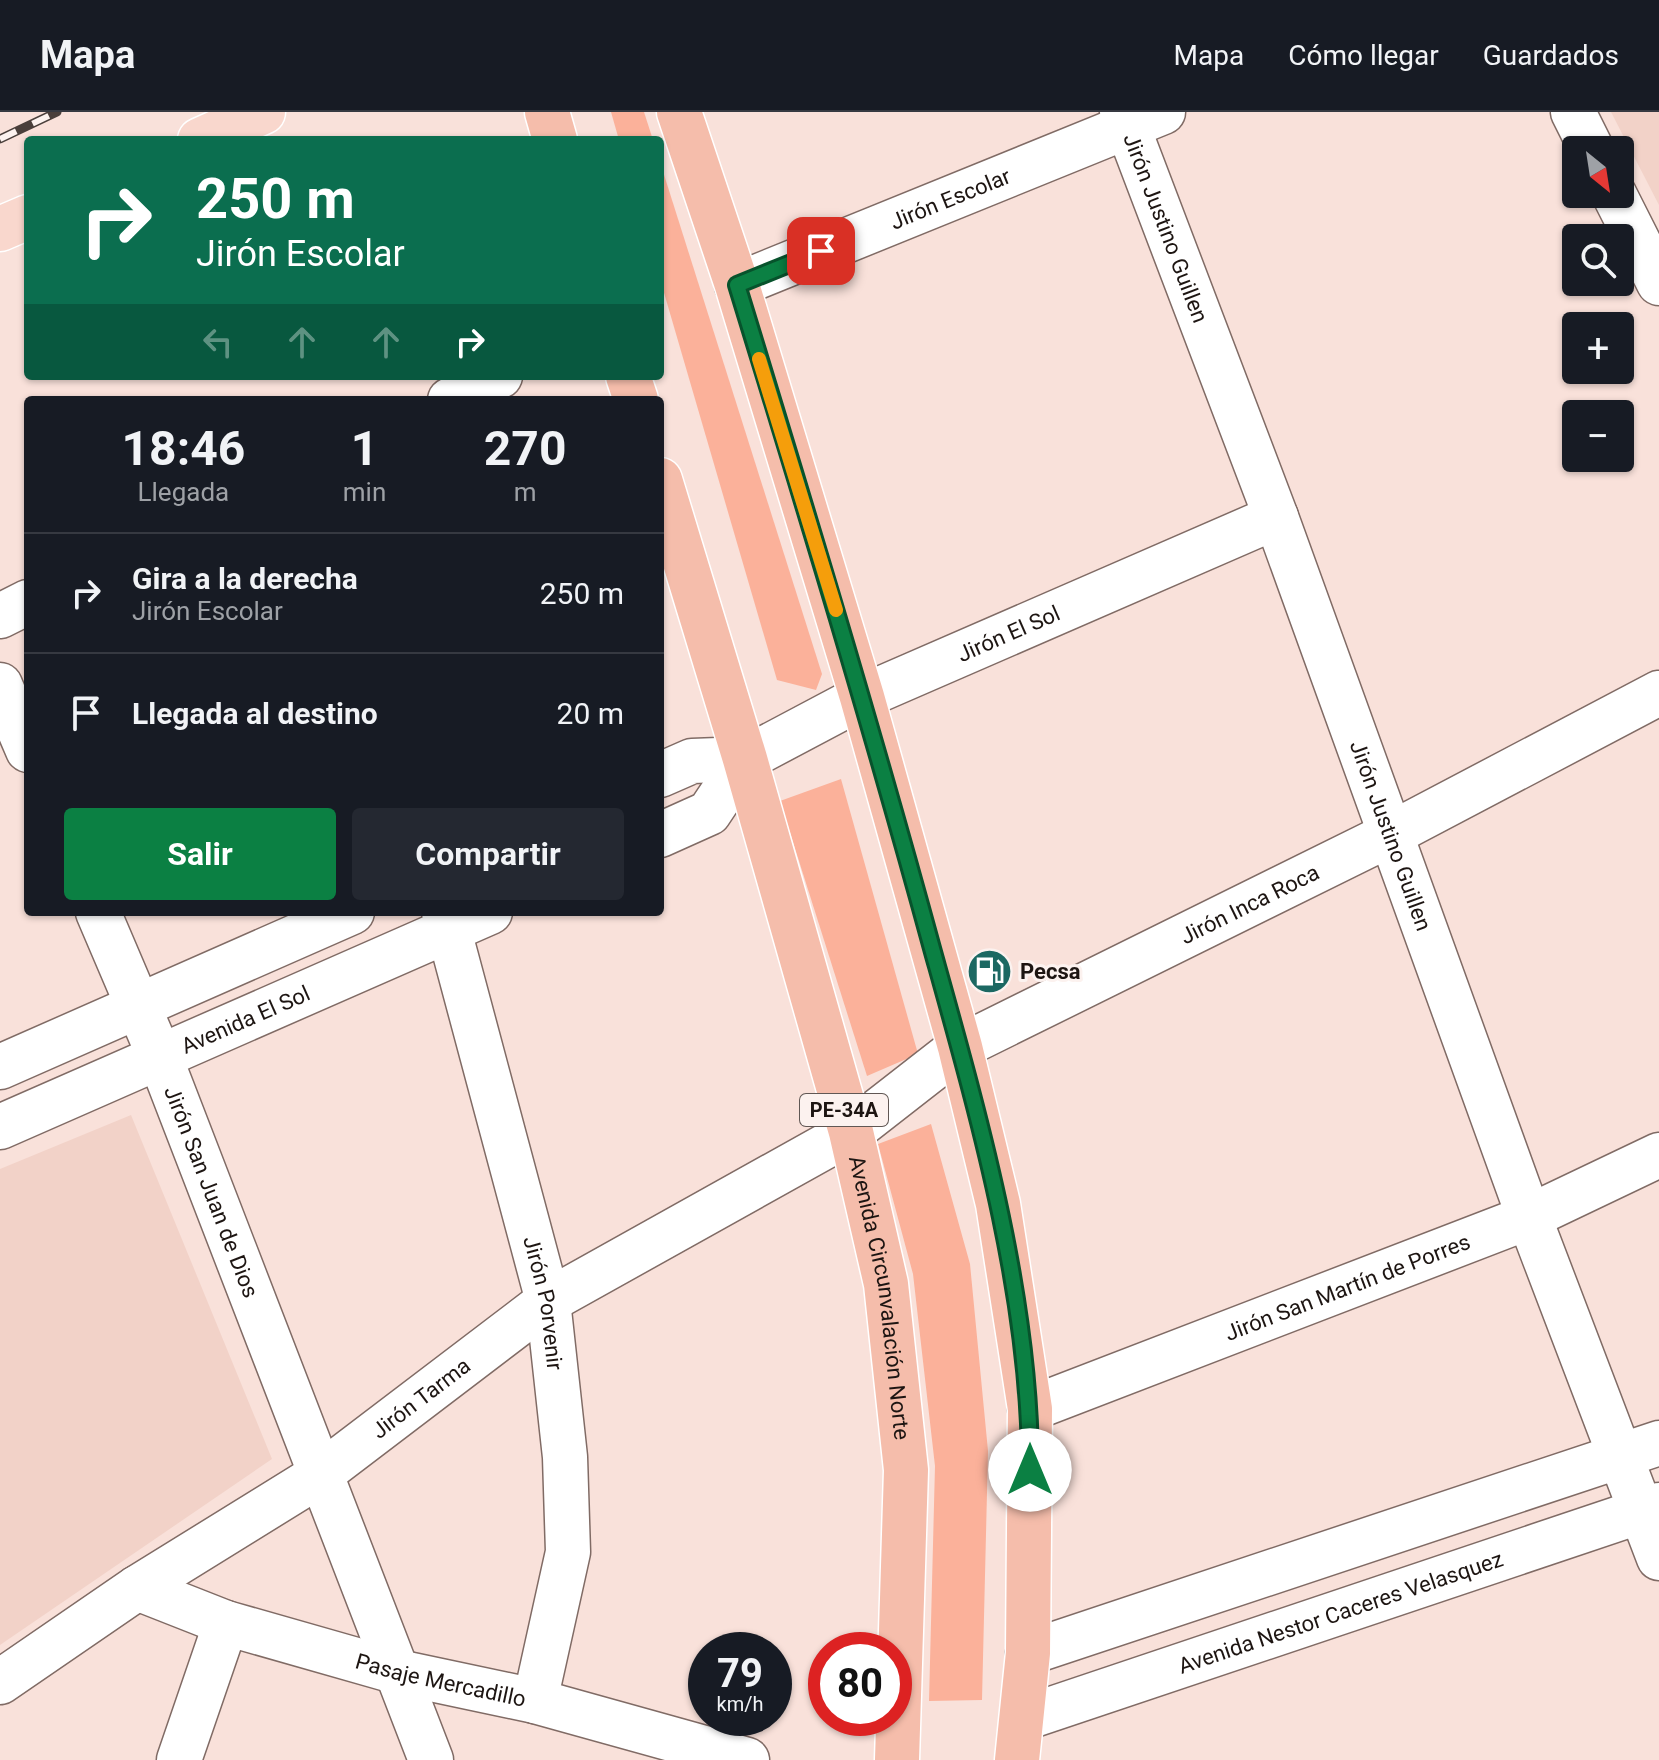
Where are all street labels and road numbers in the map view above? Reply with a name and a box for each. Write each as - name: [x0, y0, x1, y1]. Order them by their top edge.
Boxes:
- street label: Jirón Justino Guillen: [1119, 130, 1213, 326]
- street label: Jirón Escolar: [886, 163, 1014, 234]
- street label: Jirón El Sol: [953, 600, 1063, 667]
- street label: Jirón Justino Guillen: [1345, 737, 1437, 934]
- street label: Jirón Inca Roca: [1176, 859, 1323, 949]
- street label: Avenida El Sol: [177, 980, 313, 1058]
- street label: Jirón San Juan de Dios: [160, 1082, 264, 1301]
- road number: PE-34A: [800, 1094, 888, 1126]
- street label: Avenida Circunvalación Norte: [844, 1153, 915, 1441]
- street label: Jirón San Martín de Porres: [1221, 1228, 1473, 1345]
- street label: Jirón Porvenir: [519, 1233, 568, 1372]
- street label: Jirón Tarma: [366, 1352, 475, 1443]
- street label: Avenida Nestor Caceres Velasquez: [1175, 1546, 1506, 1678]
- street label: Pasaje Mercadillo: [353, 1648, 528, 1711]

